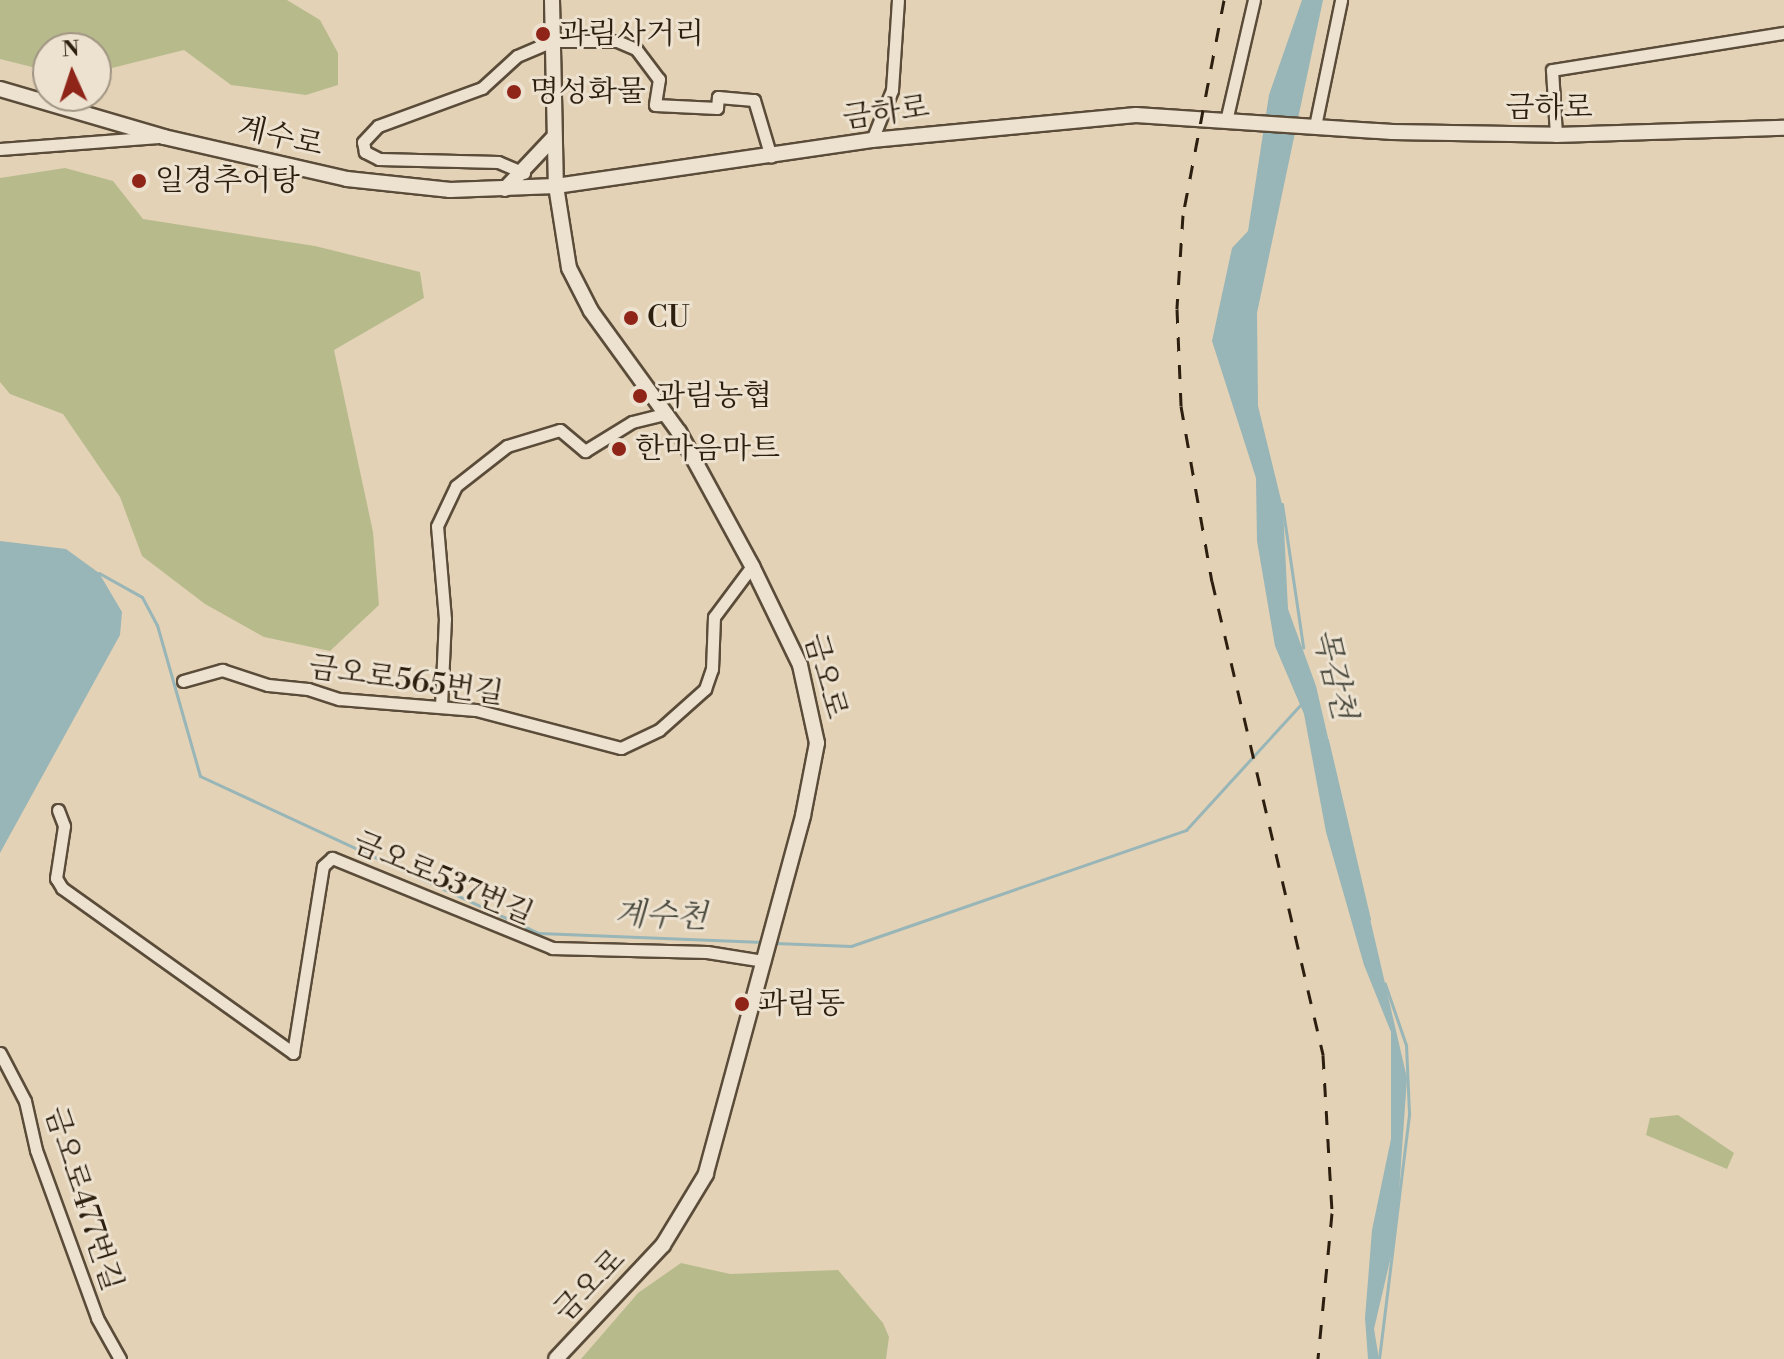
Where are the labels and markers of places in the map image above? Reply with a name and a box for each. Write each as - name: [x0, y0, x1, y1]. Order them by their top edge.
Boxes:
- place label: 과림사거리: [559, 16, 704, 52]
- marker: 과림사거리: [534, 25, 552, 43]
- place label: 명성화물: [530, 74, 646, 110]
- marker: 명성화물: [505, 83, 523, 101]
- place label: 일경추어탕: [155, 163, 300, 199]
- marker: 일경추어탕: [130, 172, 148, 190]
- place label: CU: [647, 300, 690, 336]
- marker: CU: [622, 309, 640, 327]
- place label: 과림농협: [656, 378, 772, 414]
- marker: 과림농협: [631, 387, 649, 405]
- place label: 한마음마트: [635, 431, 780, 467]
- marker: 한마음마트: [610, 440, 628, 458]
- place label: 과림동: [758, 986, 845, 1022]
- marker: 과림동: [733, 995, 751, 1013]

